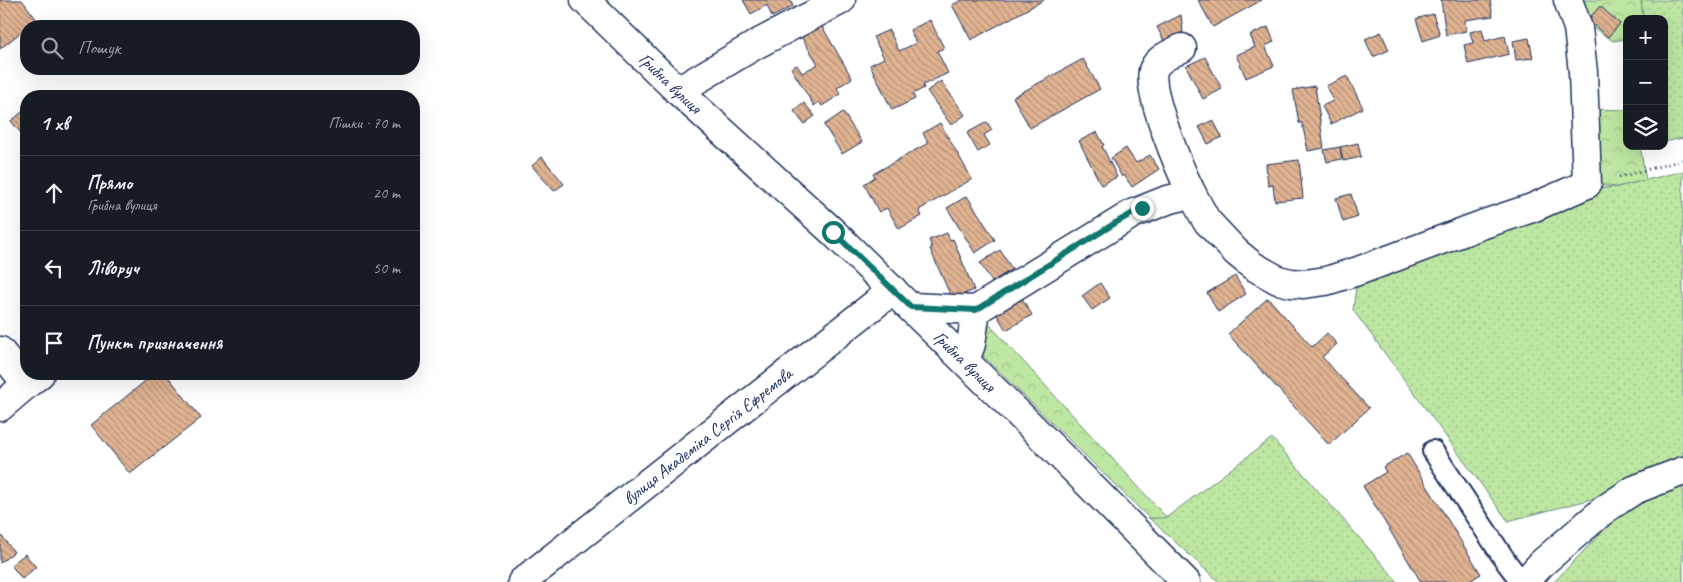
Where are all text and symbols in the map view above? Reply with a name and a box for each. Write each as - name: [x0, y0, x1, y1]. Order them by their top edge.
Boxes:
- map controls: [1623, 15, 1668, 150]
- button: +: [1623, 15, 1668, 60]
- search box: [20, 20, 420, 75]
- icon: search: [38, 34, 66, 62]
- text: Пошук: [78, 36, 120, 60]
- street label: Грибна вулиця: [634, 48, 707, 119]
- button: −: [1623, 60, 1668, 105]
- button: layers: [1623, 105, 1668, 150]
- text: 1 хв: [40, 110, 69, 136]
- text: Пішки · 70 m: [328, 113, 400, 133]
- text: Прямо: [87, 171, 132, 195]
- icon: ahead: [40, 179, 68, 207]
- text: 20 m: [373, 183, 400, 203]
- text: Грибна вулиця: [87, 195, 157, 215]
- route end: [1131, 197, 1154, 220]
- route start: [822, 221, 845, 244]
- icon: left: [40, 254, 68, 282]
- text: Ліворуч: [87, 256, 139, 280]
- text: 50 m: [373, 258, 400, 278]
- street label: Грибна вулиця: [929, 326, 1001, 397]
- icon: arrive: [40, 329, 68, 357]
- text: Пункт призначення: [87, 331, 222, 355]
- street label: вулиця Академіка Сергія Єфремова: [618, 362, 798, 509]

